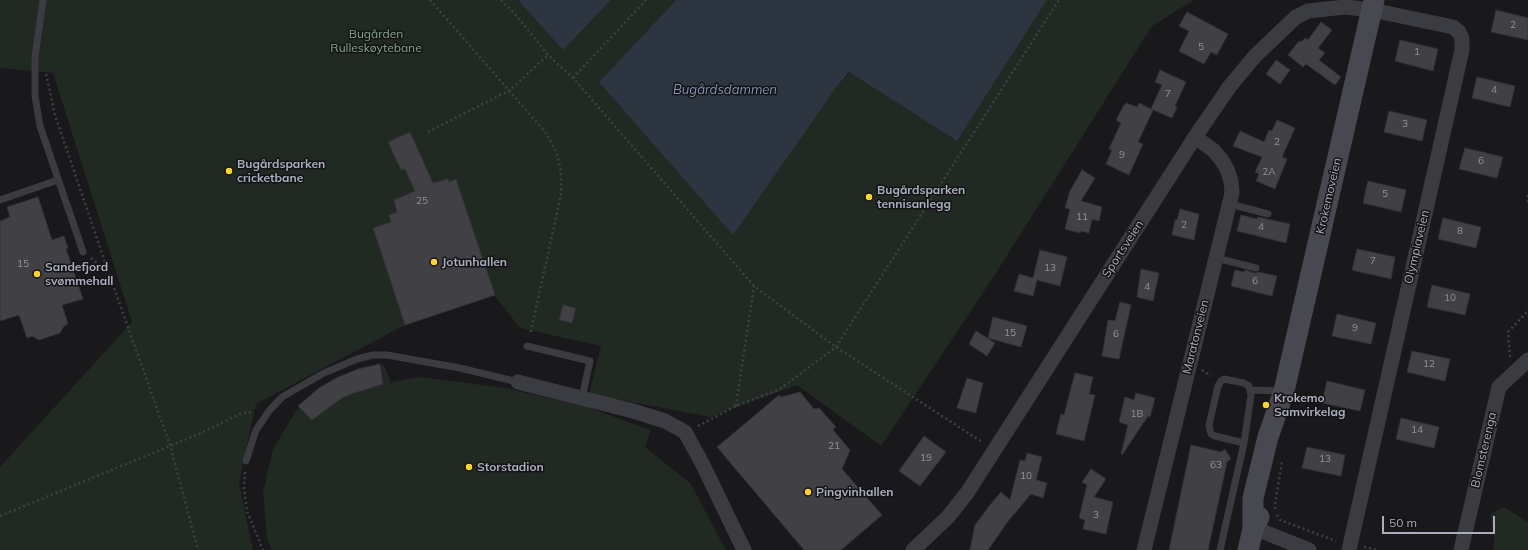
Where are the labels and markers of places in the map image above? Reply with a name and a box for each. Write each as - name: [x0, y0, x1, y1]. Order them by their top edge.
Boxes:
- place label: Bugårdsparken cricketbane: [237, 157, 325, 185]
- marker: Bugårdsparken cricketbane: [224, 166, 234, 176]
- place label: Bugårdsparken tennisanlegg: [877, 183, 965, 211]
- marker: Bugårdsparken tennisanlegg: [864, 192, 874, 202]
- place label: Jotunhallen: [442, 255, 507, 269]
- marker: Jotunhallen: [429, 257, 439, 267]
- place label: Sandefjord svømmehall: [45, 260, 113, 288]
- marker: Sandefjord svømmehall: [32, 269, 42, 279]
- place label: Krokemo Samvirkelag: [1274, 391, 1345, 419]
- marker: Krokemo Samvirkelag: [1261, 400, 1271, 410]
- place label: Storstadion: [477, 460, 544, 474]
- marker: Storstadion: [464, 462, 474, 472]
- place label: Pingvinhallen: [816, 485, 893, 499]
- marker: Pingvinhallen: [803, 487, 813, 497]

